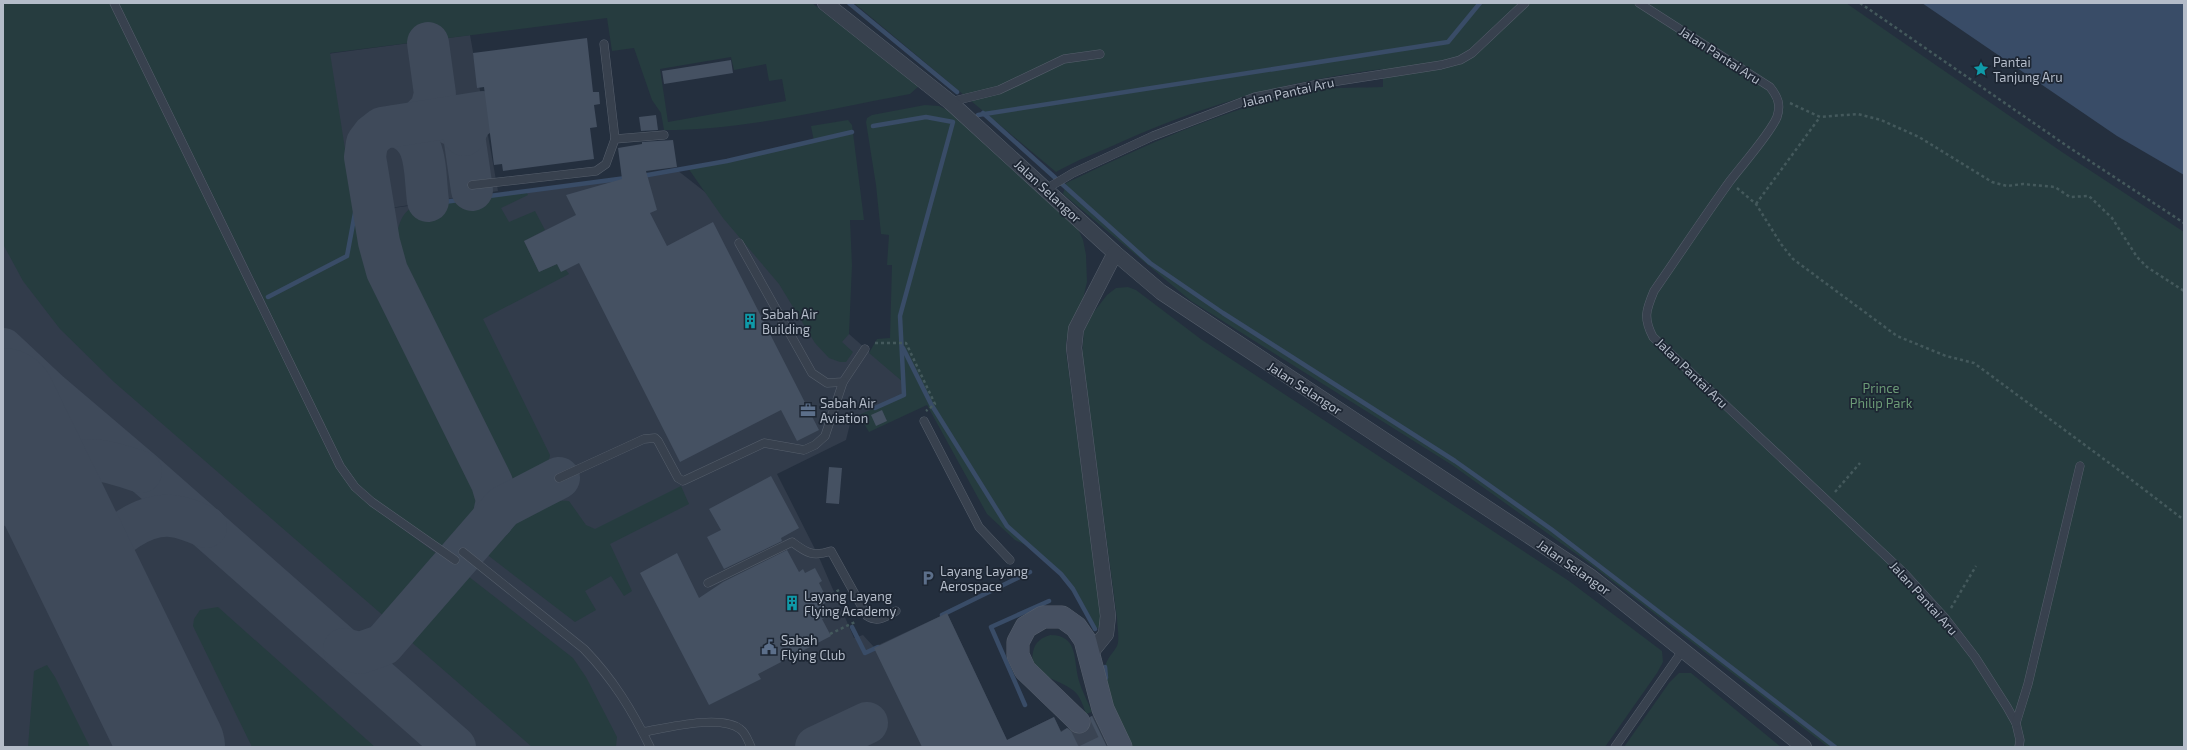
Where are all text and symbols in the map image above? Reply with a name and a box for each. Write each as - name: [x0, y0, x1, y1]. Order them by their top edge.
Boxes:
- street label: Jalan Pantai Aru: [1676, 23, 1764, 87]
- place label: Pantai Tanjung Aru: [1993, 54, 2063, 85]
- place icon: Pantai Tanjung Aru: [1972, 60, 1990, 78]
- street label: Jalan Pantai Aru: [1240, 74, 1336, 110]
- street label: Jalan Selangor: [1011, 156, 1085, 226]
- place label: Sabah Air Building: [762, 306, 818, 337]
- building icon: Sabah Air Building: [741, 312, 759, 330]
- street label: Jalan Pantai Aru: [1653, 335, 1731, 411]
- street label: Jalan Selangor: [1265, 358, 1345, 418]
- park label: Prince Philip Park: [1850, 380, 1913, 411]
- place label: Sabah Air Aviation: [820, 395, 876, 426]
- office icon: Sabah Air Aviation: [799, 401, 817, 419]
- street label: Jalan Selangor: [1534, 536, 1614, 598]
- street label: Jalan Pantai Aru: [1887, 558, 1961, 638]
- place label: Layang Layang Aerospace: [940, 563, 1028, 594]
- parking icon: Layang Layang Aerospace: [919, 569, 937, 587]
- place label: Layang Layang Flying Academy: [804, 588, 896, 619]
- building icon: Layang Layang Flying Academy: [783, 594, 801, 612]
- place label: Sabah Flying Club: [781, 632, 845, 663]
- public building icon: Sabah Flying Club: [760, 638, 778, 656]

